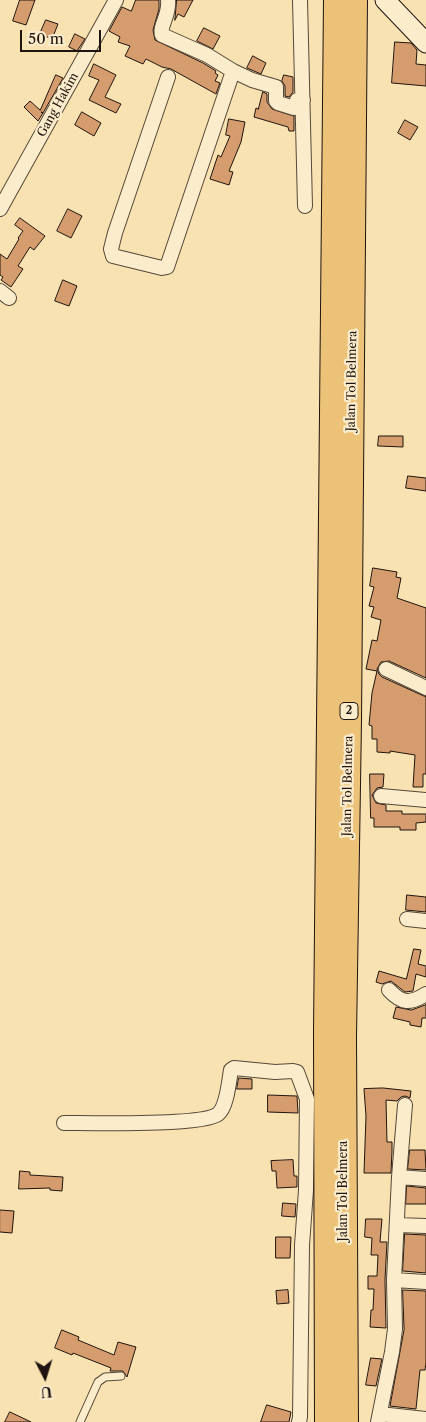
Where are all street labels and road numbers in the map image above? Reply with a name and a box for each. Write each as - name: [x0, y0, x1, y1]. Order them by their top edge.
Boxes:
- street label: Gang Hakim: [34, 70, 82, 140]
- street label: Jalan Tol Belmera: [344, 330, 360, 432]
- road number: 2: [340, 702, 358, 719]
- street label: Jalan Tol Belmera: [340, 735, 356, 837]
- street label: Jalan Tol Belmera: [337, 1141, 351, 1241]

